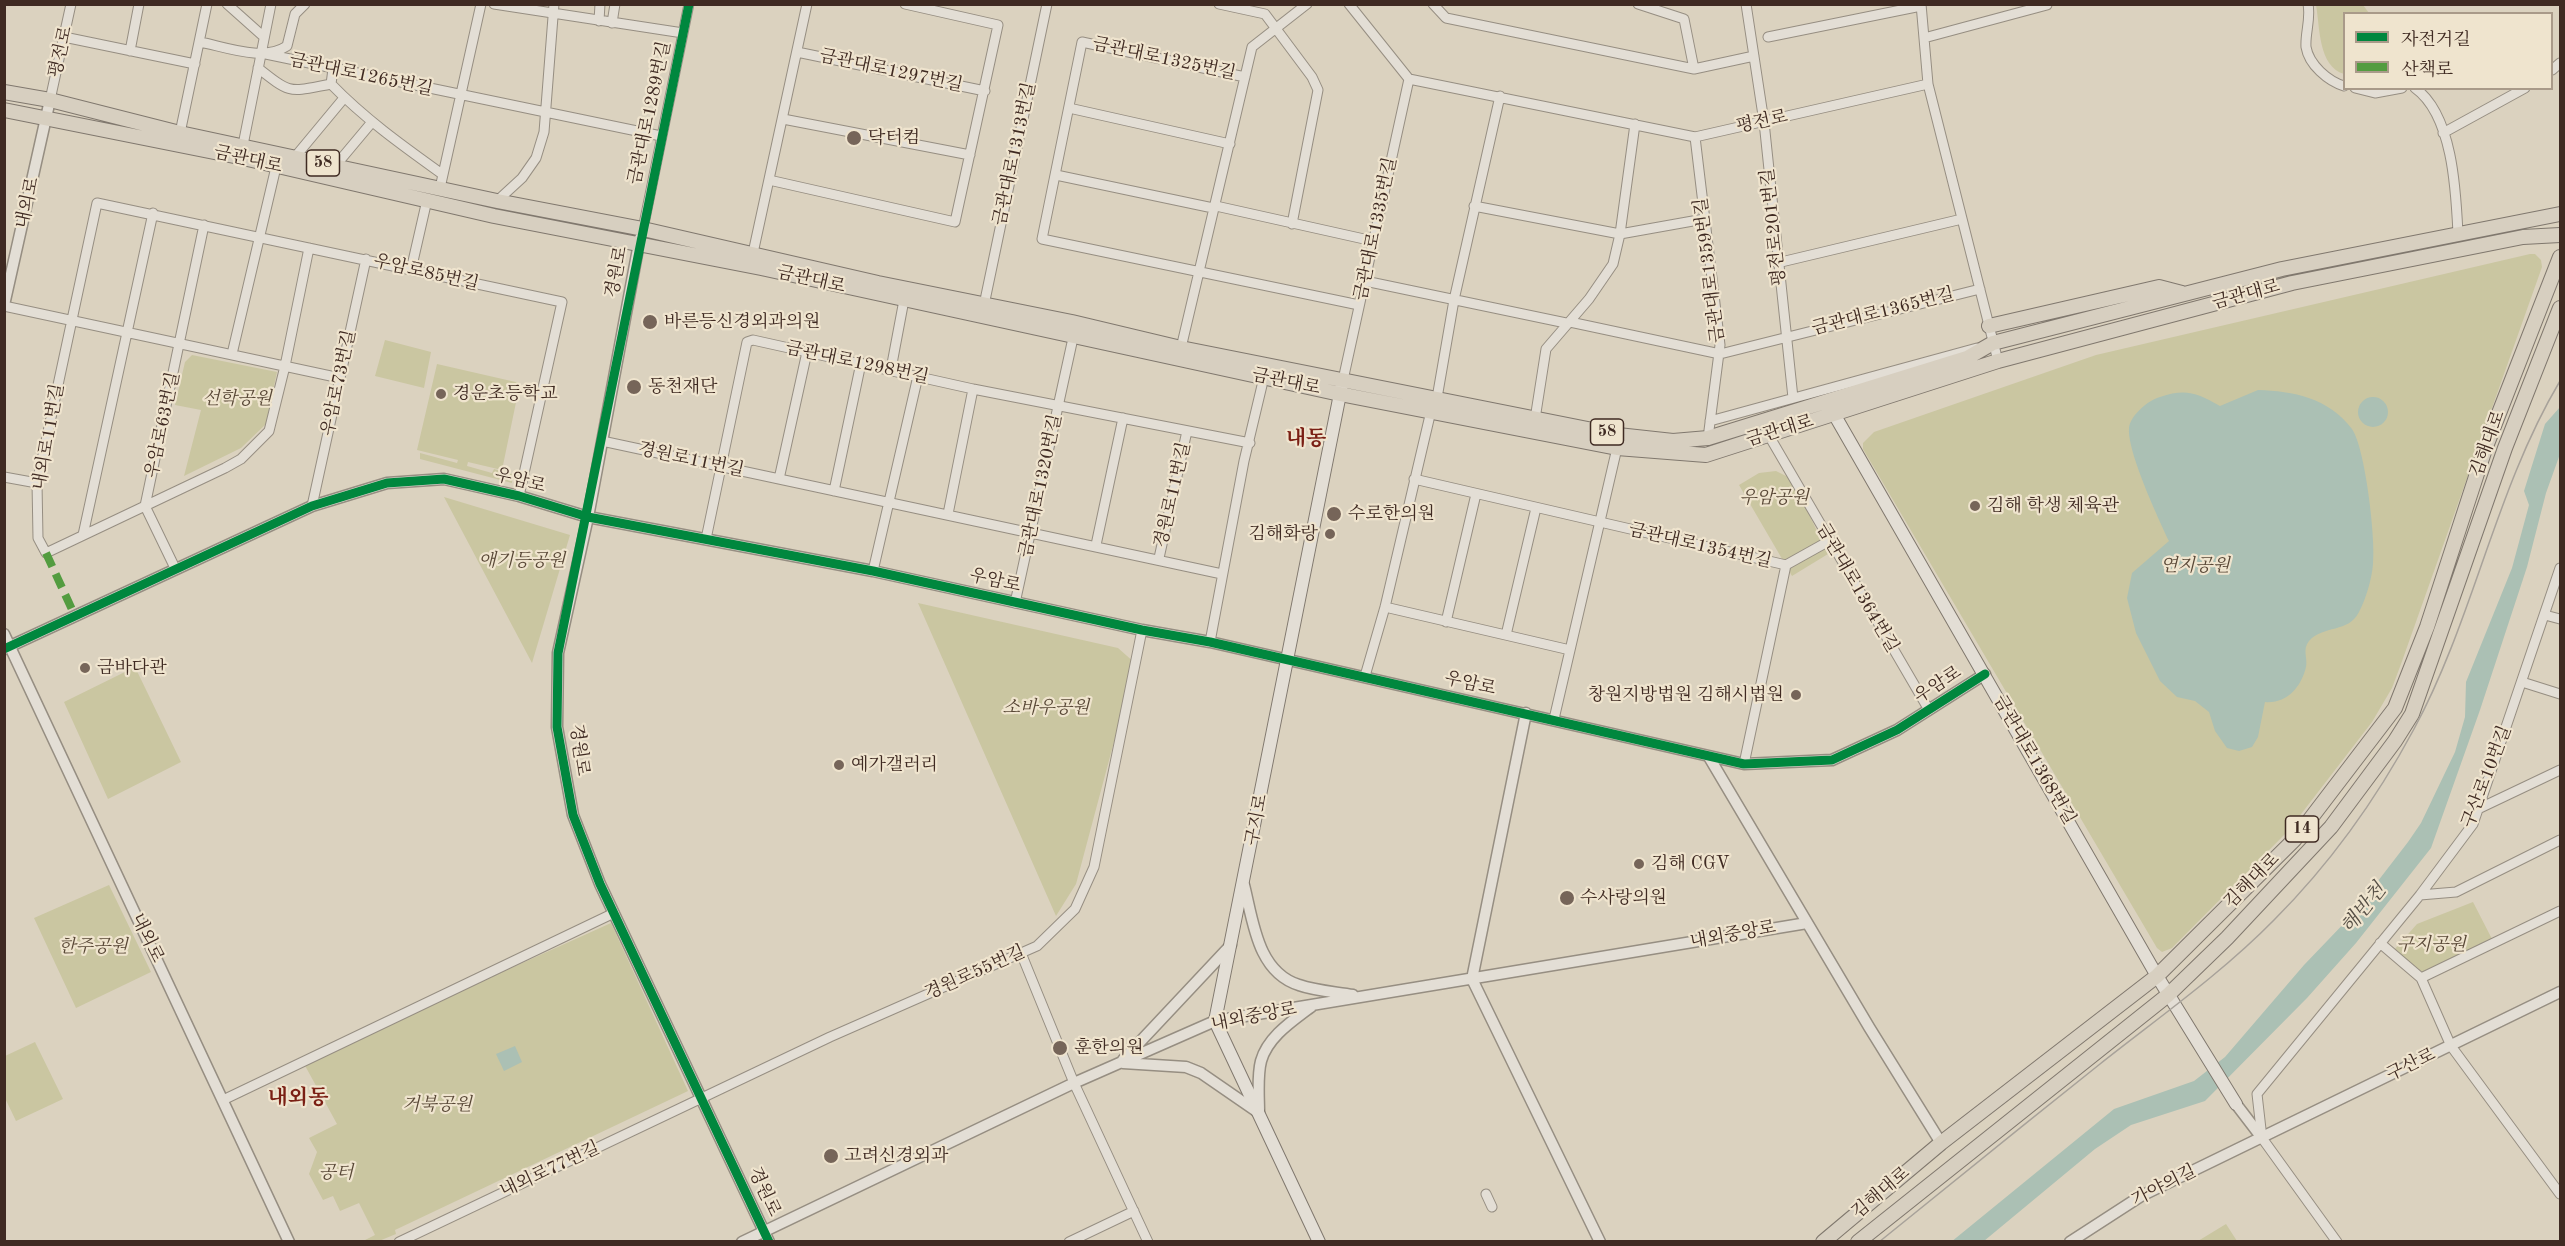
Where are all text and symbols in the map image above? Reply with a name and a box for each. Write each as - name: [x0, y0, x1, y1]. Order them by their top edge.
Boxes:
- legend: [2343, 12, 2553, 90]
- street label: 평전로: [45, 24, 77, 80]
- text: 자전거길: [2401, 31, 2471, 49]
- street label: 금관대로1325번길: [1090, 33, 1238, 85]
- street label: 금관대로1289번길: [624, 39, 676, 187]
- street label: 금관대로1297번길: [817, 45, 965, 97]
- street label: 금관대로1265번길: [287, 49, 435, 101]
- text: 산책로: [2401, 61, 2453, 79]
- street label: 금관대로1313번길: [989, 80, 1041, 228]
- street label: 평전로: [1734, 106, 1790, 138]
- place label: 닥터컴: [868, 127, 920, 149]
- marker: 닥터컴: [845, 129, 863, 147]
- street label: 금관대로: [212, 142, 284, 178]
- road number: 58: [306, 150, 340, 176]
- street label: 금관대로1335번길: [1350, 155, 1402, 303]
- street label: 평전로201번길: [1757, 167, 1791, 287]
- street label: 내외로: [12, 175, 44, 231]
- street label: 금관대로1359번길: [1690, 196, 1730, 344]
- street label: 경원로: [601, 244, 633, 300]
- street label: 우암로85번길: [371, 250, 481, 296]
- street label: 금관대로: [775, 262, 847, 298]
- street label: 금관대로: [2210, 276, 2282, 314]
- street label: 금관대로1365번길: [1810, 284, 1956, 340]
- place label: 바른등신경외과의원: [664, 311, 820, 333]
- marker: 바른등신경외과의원: [641, 313, 659, 331]
- street label: 우암로73번길: [317, 328, 361, 438]
- street label: 금관대로1298번길: [783, 337, 931, 389]
- street label: 금관대로: [1250, 364, 1322, 400]
- street label: 우암로63번길: [141, 370, 185, 480]
- place label: 동천재단: [648, 376, 718, 398]
- marker: 동천재단: [625, 378, 643, 396]
- street label: 내외로11번길: [29, 382, 69, 492]
- place label: 경운초등학교: [453, 383, 557, 405]
- marker: 경운초등학교: [434, 387, 448, 401]
- park label: 선학공원: [202, 388, 272, 410]
- street label: 김해대로: [2466, 408, 2510, 480]
- street label: 금관대로: [1744, 411, 1816, 451]
- street label: 금관대로1320번길: [1015, 412, 1067, 560]
- road number: 58: [1590, 419, 1624, 445]
- district label: 내동: [1286, 426, 1326, 452]
- street label: 경원로11번길: [636, 438, 746, 482]
- street label: 경원로11번길: [1150, 440, 1196, 550]
- street label: 우암로: [492, 464, 548, 498]
- park label: 우암공원: [1739, 487, 1809, 509]
- place label: 김해 학생 체육관: [1987, 495, 2119, 517]
- marker: 김해 학생 체육관: [1968, 499, 1982, 513]
- place label: 수로한의원: [1348, 503, 1435, 525]
- marker: 수로한의원: [1325, 505, 1343, 523]
- street label: 금관대로1354번길: [1626, 519, 1774, 573]
- street label: 금관대로1364번길: [1811, 519, 1903, 657]
- place label: 김해화랑: [1248, 523, 1318, 545]
- marker: 김해화랑: [1323, 527, 1337, 541]
- park label: 애기등공원: [479, 550, 565, 572]
- park label: 연지공원: [2160, 555, 2230, 577]
- street label: 우암로: [967, 565, 1023, 597]
- place label: 금바다관: [97, 657, 167, 679]
- marker: 금바다관: [78, 661, 92, 675]
- street label: 우암로: [1910, 662, 1966, 708]
- street label: 우암로: [1442, 668, 1498, 700]
- place label: 창원지방법원 김해시법원: [1588, 684, 1784, 706]
- marker: 창원지방법원 김해시법원: [1789, 688, 1803, 702]
- street label: 금관대로1368번길: [1988, 691, 2080, 829]
- park label: 소바우공원: [1003, 697, 1089, 719]
- street label: 경원로: [565, 723, 593, 777]
- street label: 구산로10번길: [2458, 723, 2516, 831]
- place label: 예가갤러리: [851, 754, 938, 776]
- marker: 예가갤러리: [832, 758, 846, 772]
- street label: 구지로: [1241, 792, 1273, 848]
- road number: 14: [2286, 816, 2318, 842]
- street label: 김해대로: [2220, 849, 2284, 913]
- place label: 김해 CGV: [1651, 853, 1730, 875]
- marker: 김해 CGV: [1632, 857, 1646, 871]
- water label: 해반천: [2336, 879, 2392, 939]
- place label: 수사랑의원: [1580, 887, 1667, 909]
- marker: 수사랑의원: [1558, 889, 1576, 907]
- street label: 내외로: [126, 910, 168, 966]
- street label: 내외중앙로: [1688, 917, 1778, 953]
- park label: 구지공원: [2396, 934, 2466, 956]
- park label: 한주공원: [58, 936, 128, 958]
- street label: 경원로55번길: [921, 941, 1029, 1005]
- street label: 내외중앙로: [1209, 998, 1299, 1036]
- place label: 훈한의원: [1074, 1037, 1144, 1059]
- marker: 훈한의원: [1051, 1039, 1069, 1057]
- street label: 구산로: [2383, 1044, 2439, 1086]
- district label: 내외동: [268, 1085, 328, 1111]
- park label: 거북공원: [402, 1094, 472, 1116]
- street label: 내외로77번길: [497, 1137, 603, 1203]
- place label: 고려신경외과: [844, 1145, 948, 1167]
- marker: 고려신경외과: [822, 1147, 840, 1165]
- street label: 가야의길: [2128, 1161, 2200, 1211]
- park label: 공터: [319, 1162, 353, 1184]
- street label: 김해대로: [1847, 1162, 1915, 1224]
- street label: 경원로: [743, 1164, 785, 1220]

